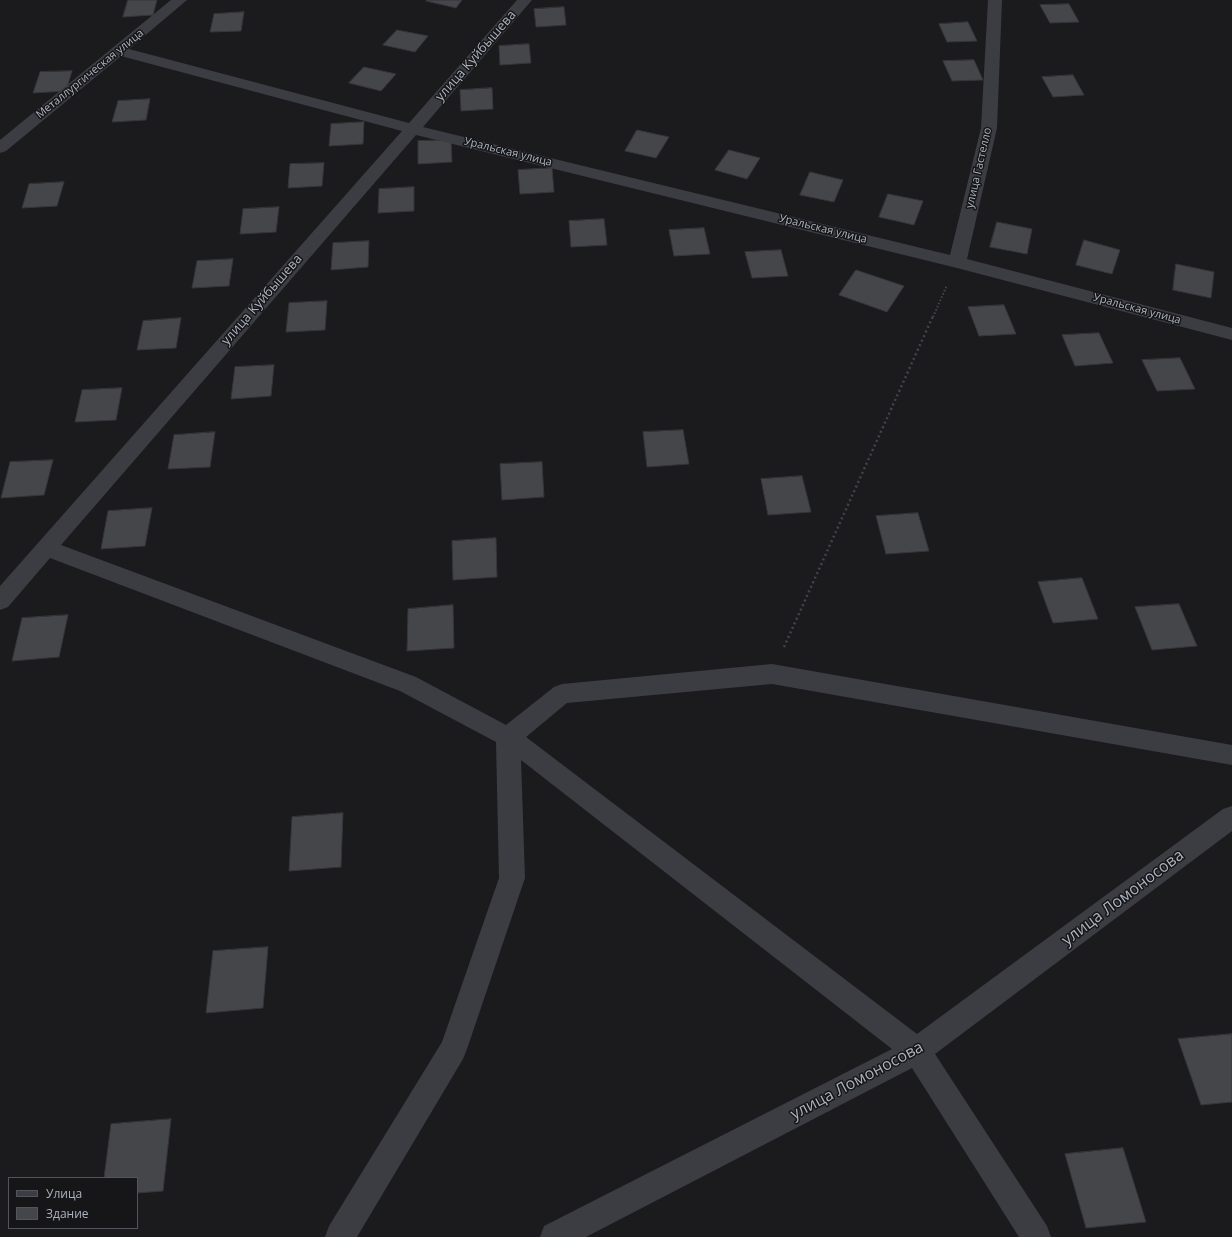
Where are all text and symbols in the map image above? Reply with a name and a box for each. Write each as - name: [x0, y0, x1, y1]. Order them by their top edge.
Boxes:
- street label: улица Куйбышева: [432, 8, 520, 104]
- street label: Металлургическая улица: [34, 27, 146, 121]
- street label: улица Гастелло: [963, 126, 995, 210]
- street label: Уральская улица: [463, 135, 553, 169]
- street label: Уральская улица: [778, 212, 868, 246]
- street label: улица Куйбышева: [218, 252, 306, 348]
- street label: Уральская улица: [1092, 291, 1182, 327]
- street label: улица Ломоносова: [1058, 846, 1188, 950]
- street label: улица Ломоносова: [787, 1038, 927, 1124]
- legend: [8, 1177, 138, 1229]
- text: Улица: [46, 1185, 82, 1202]
- text: Здание: [46, 1205, 89, 1222]

